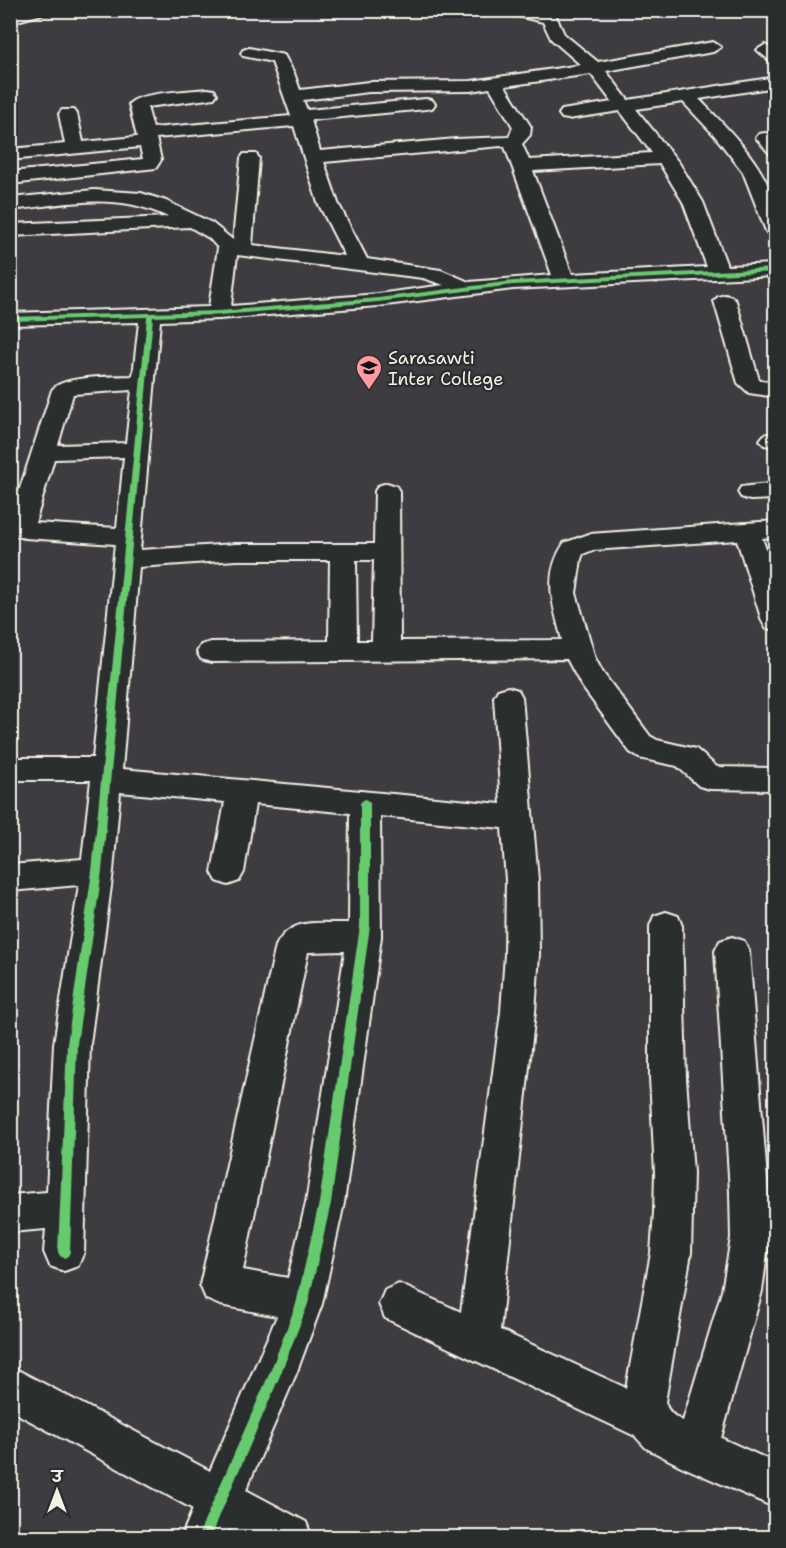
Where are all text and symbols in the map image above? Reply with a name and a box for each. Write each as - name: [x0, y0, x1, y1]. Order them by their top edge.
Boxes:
- place label: Sarasawti Inter College: [388, 346, 503, 391]
- school or university icon: Sarasawti Inter College: [354, 353, 384, 391]
- north arrow: [27, 1461, 87, 1521]
- text: उ: [50, 1466, 64, 1487]

